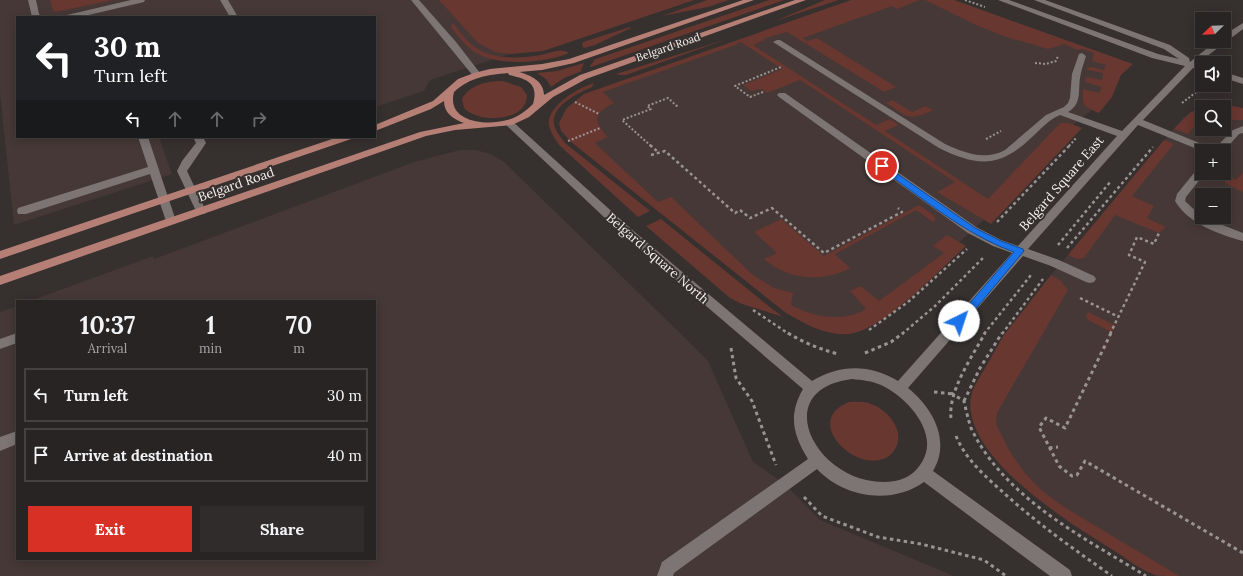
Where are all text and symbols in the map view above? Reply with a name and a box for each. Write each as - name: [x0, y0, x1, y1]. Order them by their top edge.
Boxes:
- north arrow: [1195, 12, 1231, 48]
- map controls: [1195, 12, 1231, 224]
- text: 30 m: [94, 29, 161, 65]
- street label: Belgard Road: [634, 29, 702, 65]
- icon: left: [28, 32, 80, 84]
- button: sound: [1195, 56, 1231, 92]
- text: Turn left: [94, 64, 167, 87]
- button: search: [1195, 100, 1231, 136]
- icon: left: [122, 108, 144, 130]
- icon: ahead: [164, 108, 186, 130]
- icon: ahead: [206, 108, 228, 130]
- icon: right: [248, 108, 270, 130]
- street label: Belgard Square East: [1015, 132, 1107, 234]
- button: +: [1195, 144, 1231, 180]
- pin: [865, 149, 899, 183]
- icon: arrive: [871, 155, 893, 177]
- street label: Belgard Road: [196, 163, 277, 205]
- button: −: [1195, 188, 1231, 224]
- street label: Belgard Square North: [603, 209, 713, 308]
- position arrow: [938, 300, 980, 342]
- text: 10:37: [80, 310, 135, 341]
- text: 1: [206, 310, 215, 341]
- text: 70: [286, 310, 312, 341]
- text: Arrival: [88, 340, 127, 357]
- text: min: [199, 340, 222, 357]
- text: m: [293, 340, 305, 357]
- icon: left: [30, 384, 52, 406]
- text: Turn left: [64, 386, 128, 405]
- text: 30 m: [327, 386, 362, 405]
- icon: arrive: [30, 444, 52, 466]
- text: Arrive at destination: [64, 446, 213, 465]
- text: 40 m: [327, 446, 362, 465]
- button: Exit: [28, 506, 192, 552]
- button: Share: [200, 506, 364, 552]

